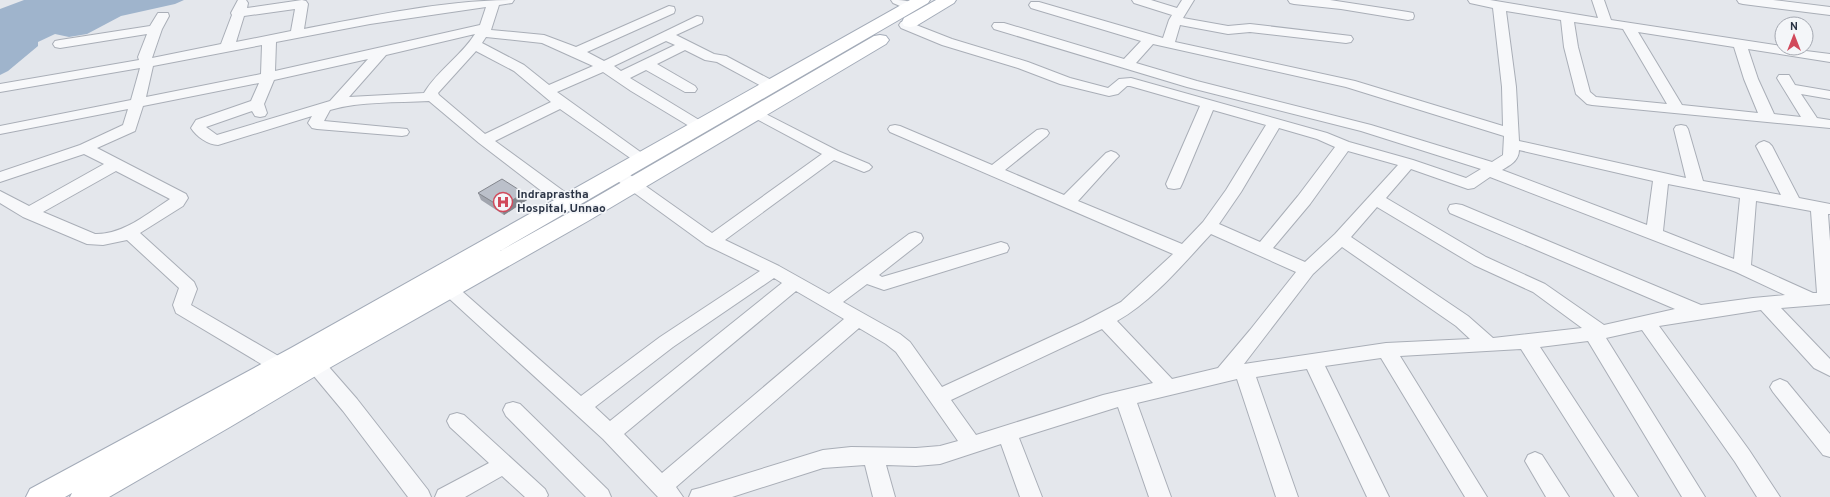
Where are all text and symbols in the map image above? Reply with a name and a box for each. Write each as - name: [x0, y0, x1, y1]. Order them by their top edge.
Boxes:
- north arrow: [1774, 16, 1814, 56]
- text: N: [1790, 20, 1798, 34]
- place label: Indraprastha Hospital, Unnao: [517, 187, 606, 217]
- hospital icon: Indraprastha Hospital, Unnao: [492, 191, 514, 213]

